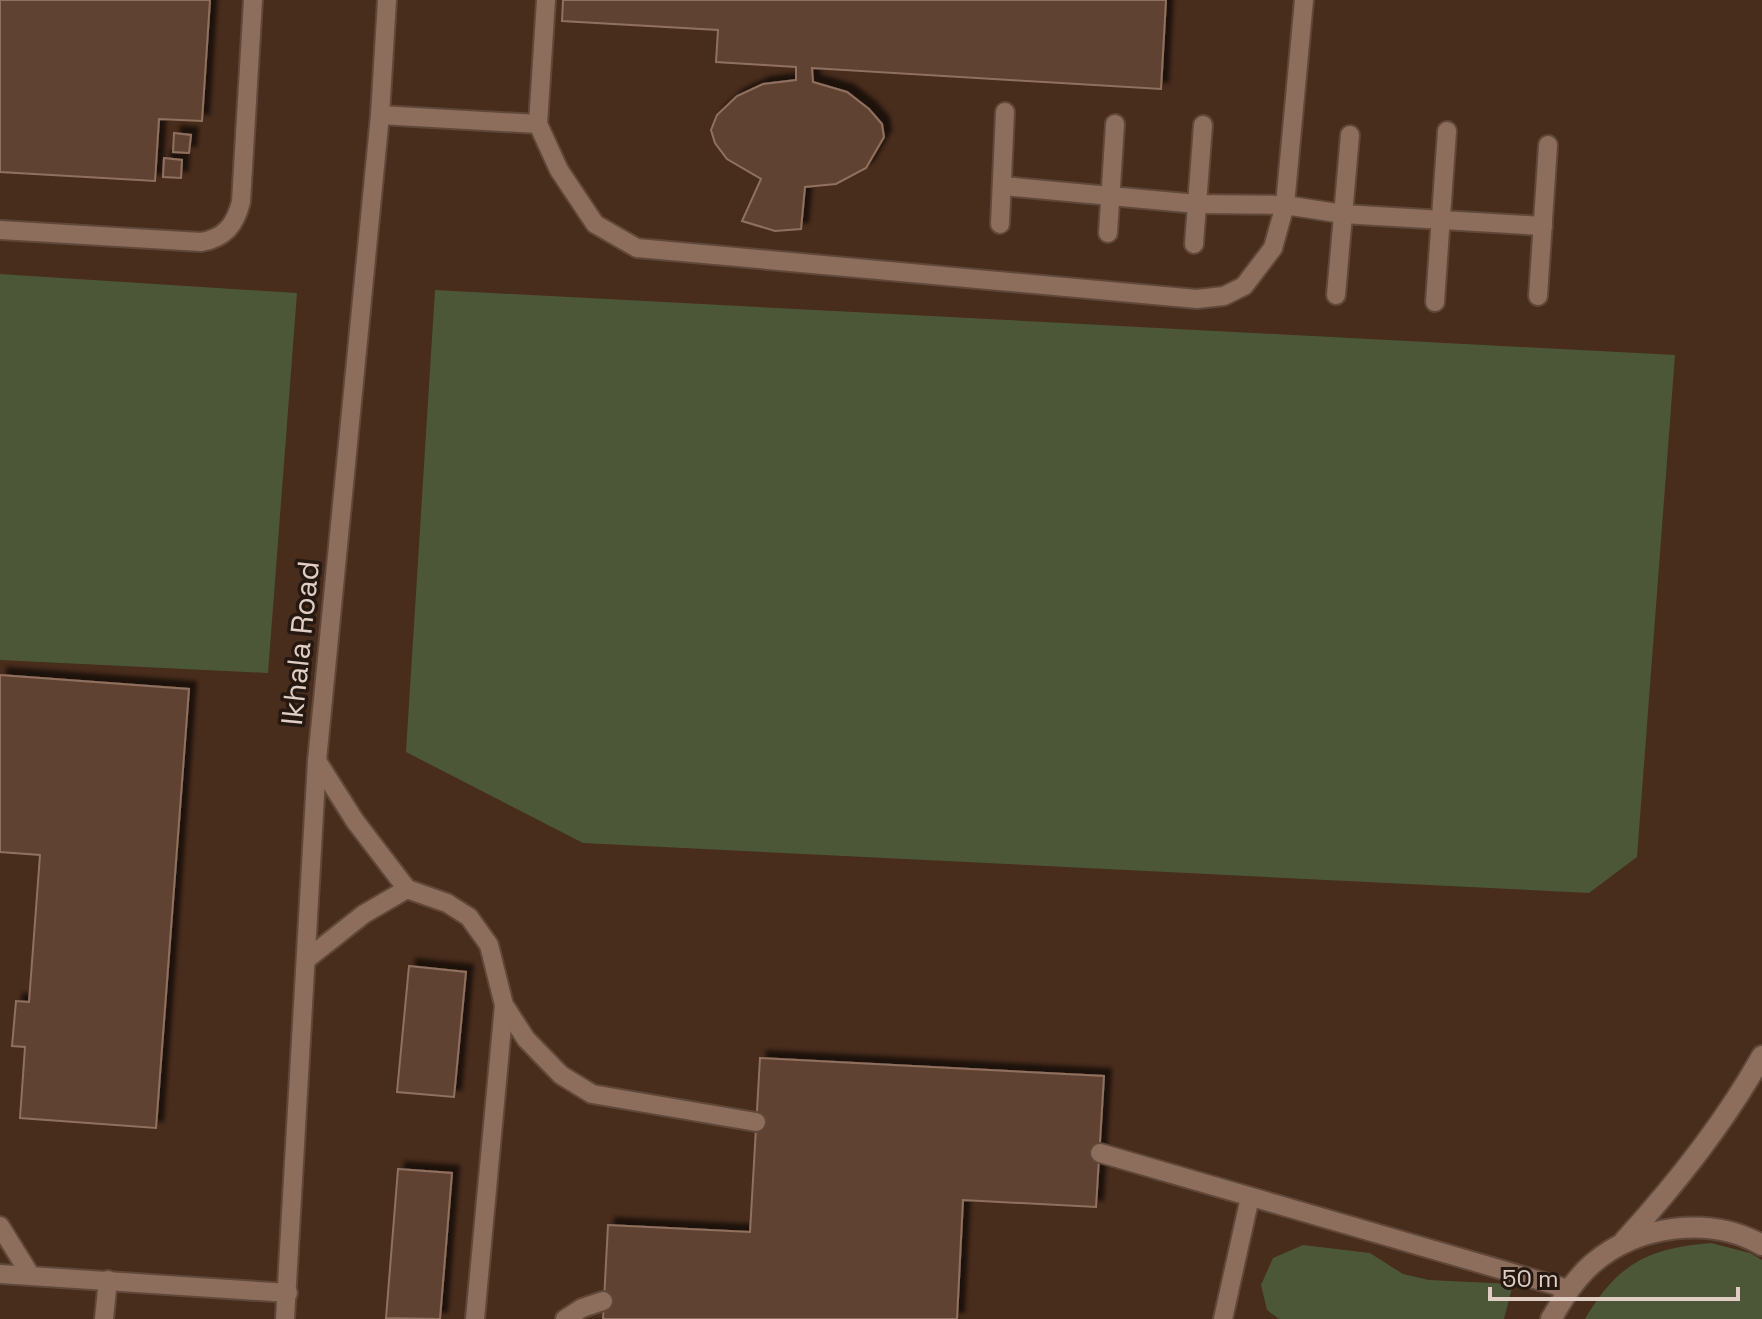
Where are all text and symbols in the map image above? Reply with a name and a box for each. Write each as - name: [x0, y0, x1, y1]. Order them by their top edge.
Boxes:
- street label: Ikhala Road: [272, 559, 328, 727]
- scale bar: [1490, 1251, 1738, 1301]
- text: 50 m: [1502, 1263, 1559, 1294]

